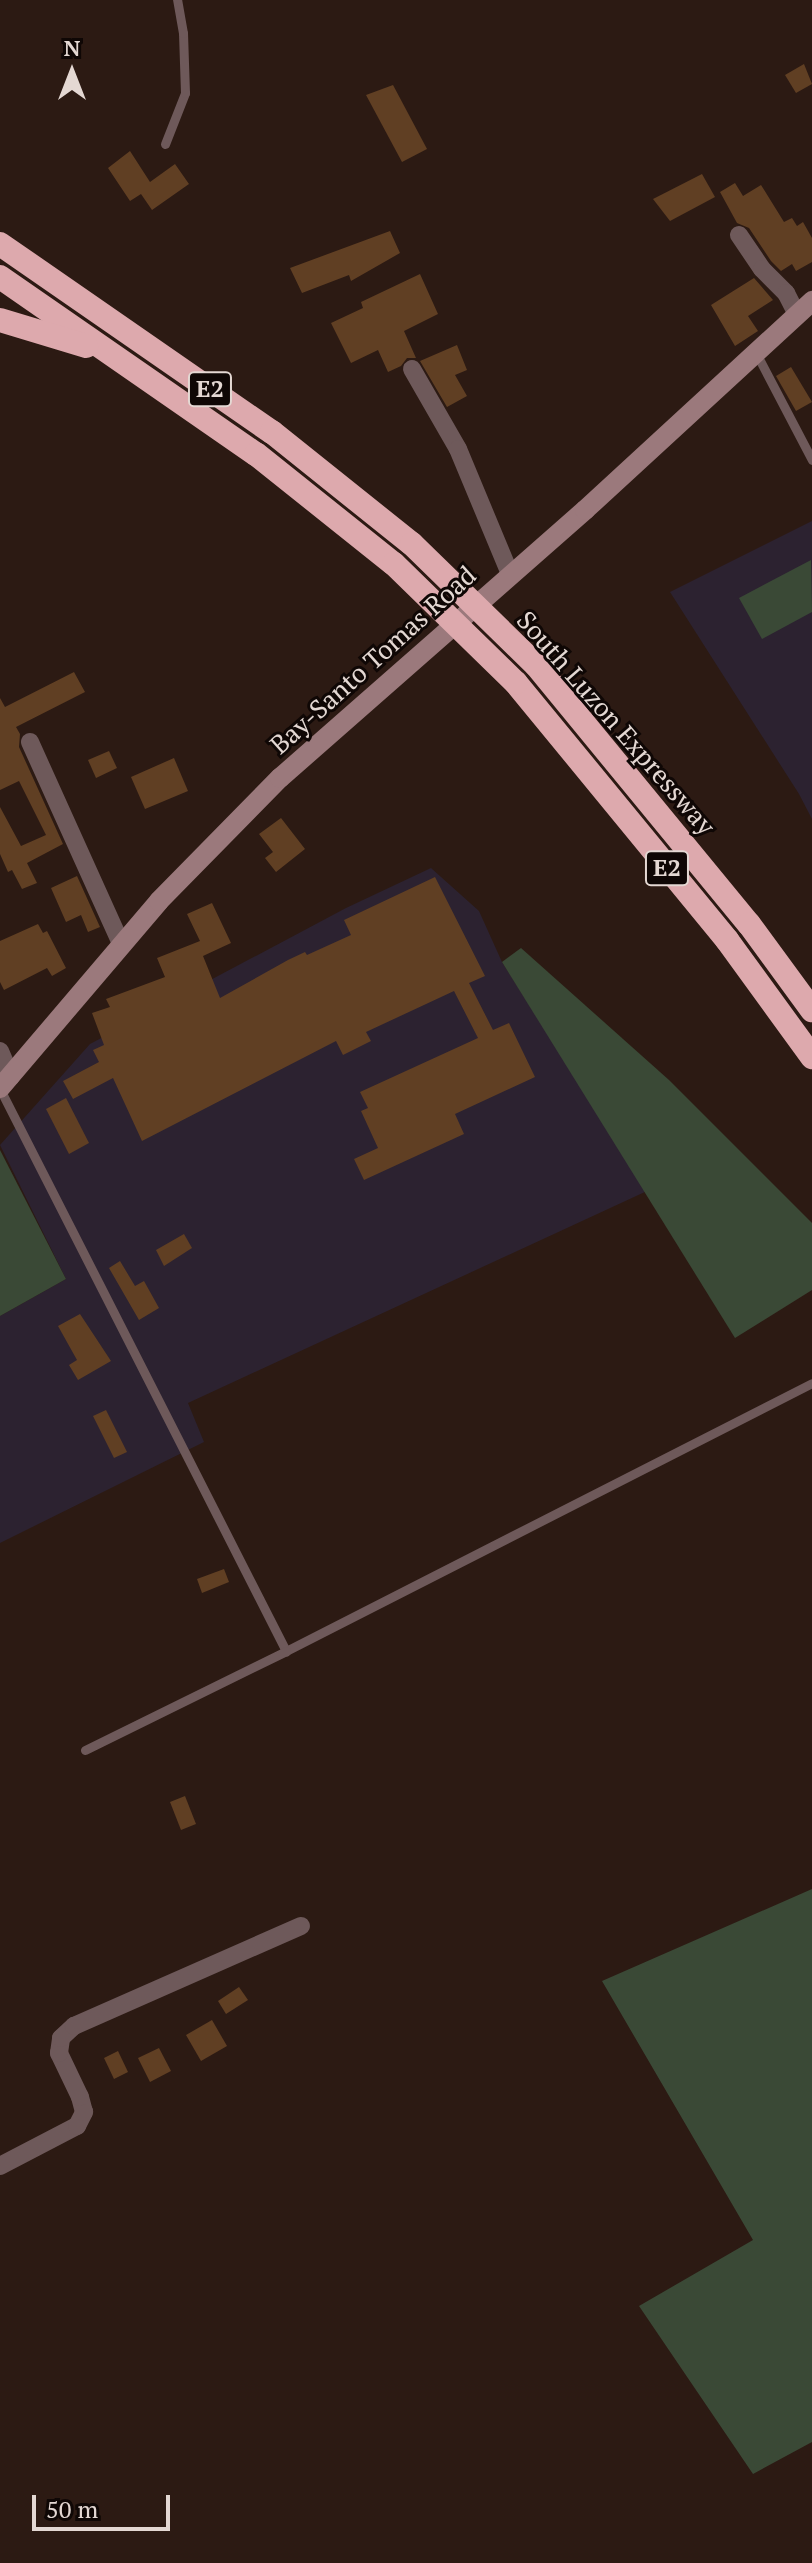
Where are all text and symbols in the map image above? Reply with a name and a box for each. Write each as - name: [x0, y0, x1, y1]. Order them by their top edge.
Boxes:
- north arrow: [32, 32, 112, 112]
- text: N: [64, 33, 80, 62]
- road number: E2: [186, 369, 234, 409]
- street label: Bay-Santo Tomas Road: [264, 560, 482, 760]
- street label: South Luzon Expressway: [510, 605, 722, 841]
- road number: E2: [643, 848, 691, 888]
- scale bar: [36, 2479, 174, 2529]
- text: 50 m: [46, 2493, 98, 2525]

